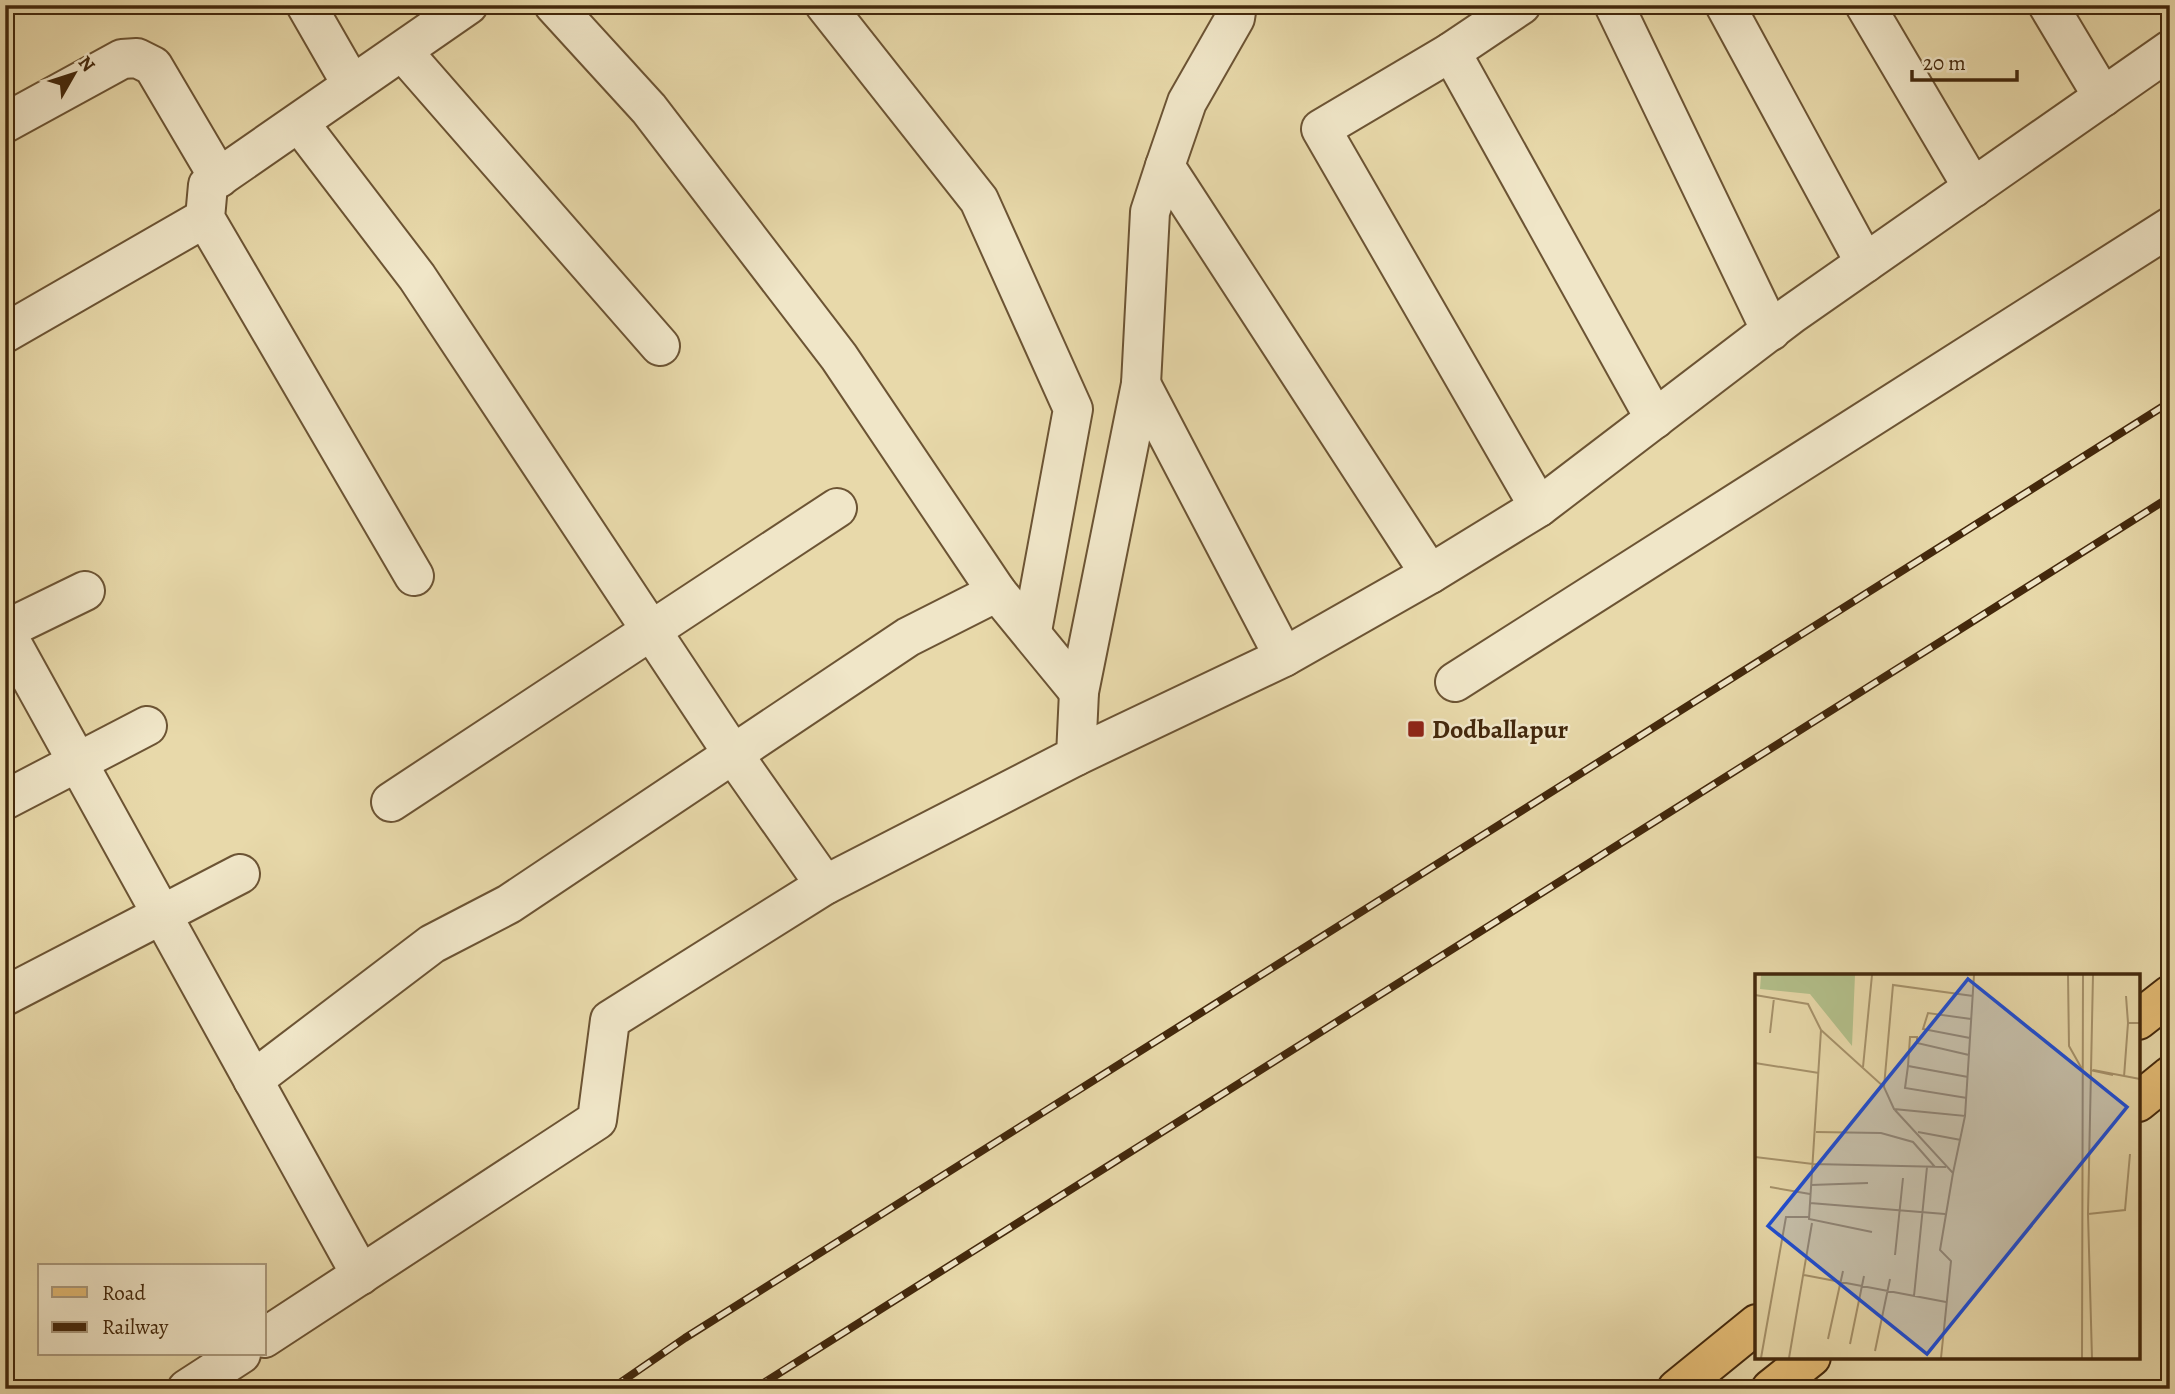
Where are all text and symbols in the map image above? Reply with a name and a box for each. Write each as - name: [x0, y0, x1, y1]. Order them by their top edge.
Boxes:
- north arrow: [38, 38, 108, 108]
- scale bar: [1912, 38, 2018, 82]
- text: 20 m: [1923, 49, 1966, 77]
- text: N: [72, 50, 101, 78]
- place label: Dodballapur: [1432, 712, 1569, 747]
- marker: Dodballapur: [1406, 719, 1426, 739]
- inset map: [1755, 974, 2140, 1359]
- legend: [38, 1264, 266, 1356]
- text: Road: [102, 1279, 146, 1307]
- text: Railway: [102, 1313, 169, 1341]

